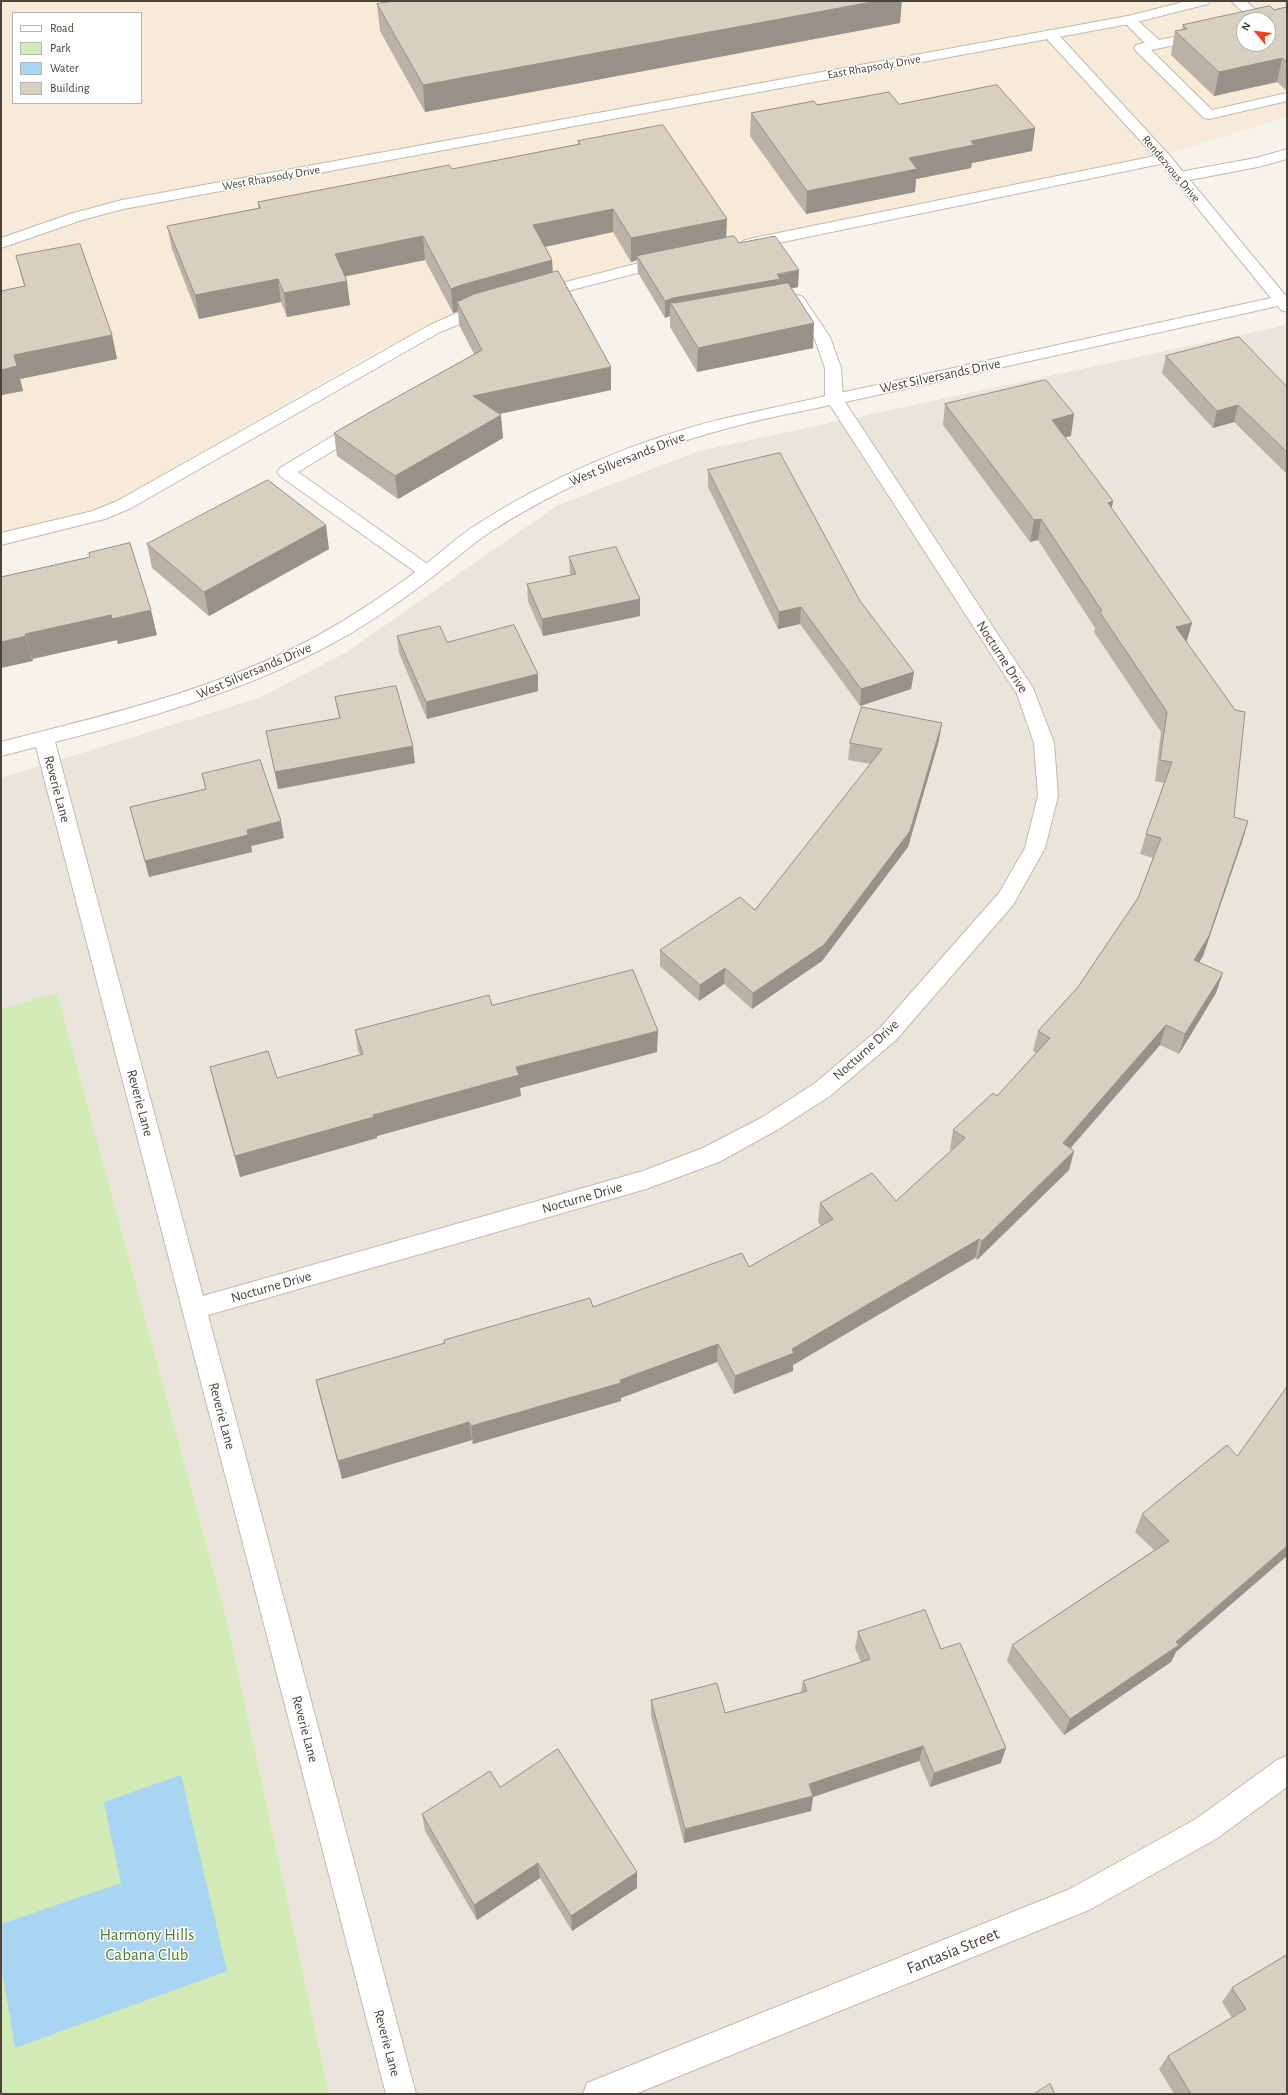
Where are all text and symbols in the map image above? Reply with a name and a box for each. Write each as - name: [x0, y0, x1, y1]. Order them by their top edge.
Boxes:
- legend: [12, 12, 142, 104]
- north arrow: [1236, 12, 1276, 52]
- text: N: [1239, 20, 1253, 32]
- text: Road: [50, 22, 74, 34]
- text: Park: [50, 42, 71, 54]
- street label: East Rhapsody Drive: [826, 52, 922, 82]
- text: Water: [50, 62, 79, 74]
- text: Building: [50, 82, 90, 94]
- street label: Rendezvous Drive: [1139, 133, 1203, 205]
- street label: West Rhapsody Drive: [221, 162, 321, 194]
- street label: West Silversands Drive: [878, 355, 1002, 397]
- street label: West Silversands Drive: [567, 428, 687, 490]
- street label: Nocturne Drive: [972, 618, 1032, 696]
- street label: West Silversands Drive: [194, 639, 314, 703]
- street label: Reverie Lane: [40, 754, 74, 824]
- street label: Nocturne Drive: [830, 1016, 902, 1084]
- street label: Reverie Lane: [123, 1068, 157, 1138]
- street label: Nocturne Drive: [540, 1179, 624, 1217]
- street label: Nocturne Drive: [229, 1268, 313, 1306]
- street label: Reverie Lane: [205, 1381, 239, 1451]
- street label: Reverie Lane: [288, 1694, 322, 1764]
- street label: Fantasia Street: [904, 1923, 1002, 1979]
- park label: Harmony Hills Cabana Club: [99, 1925, 195, 1965]
- street label: Reverie Lane: [370, 2008, 404, 2078]

